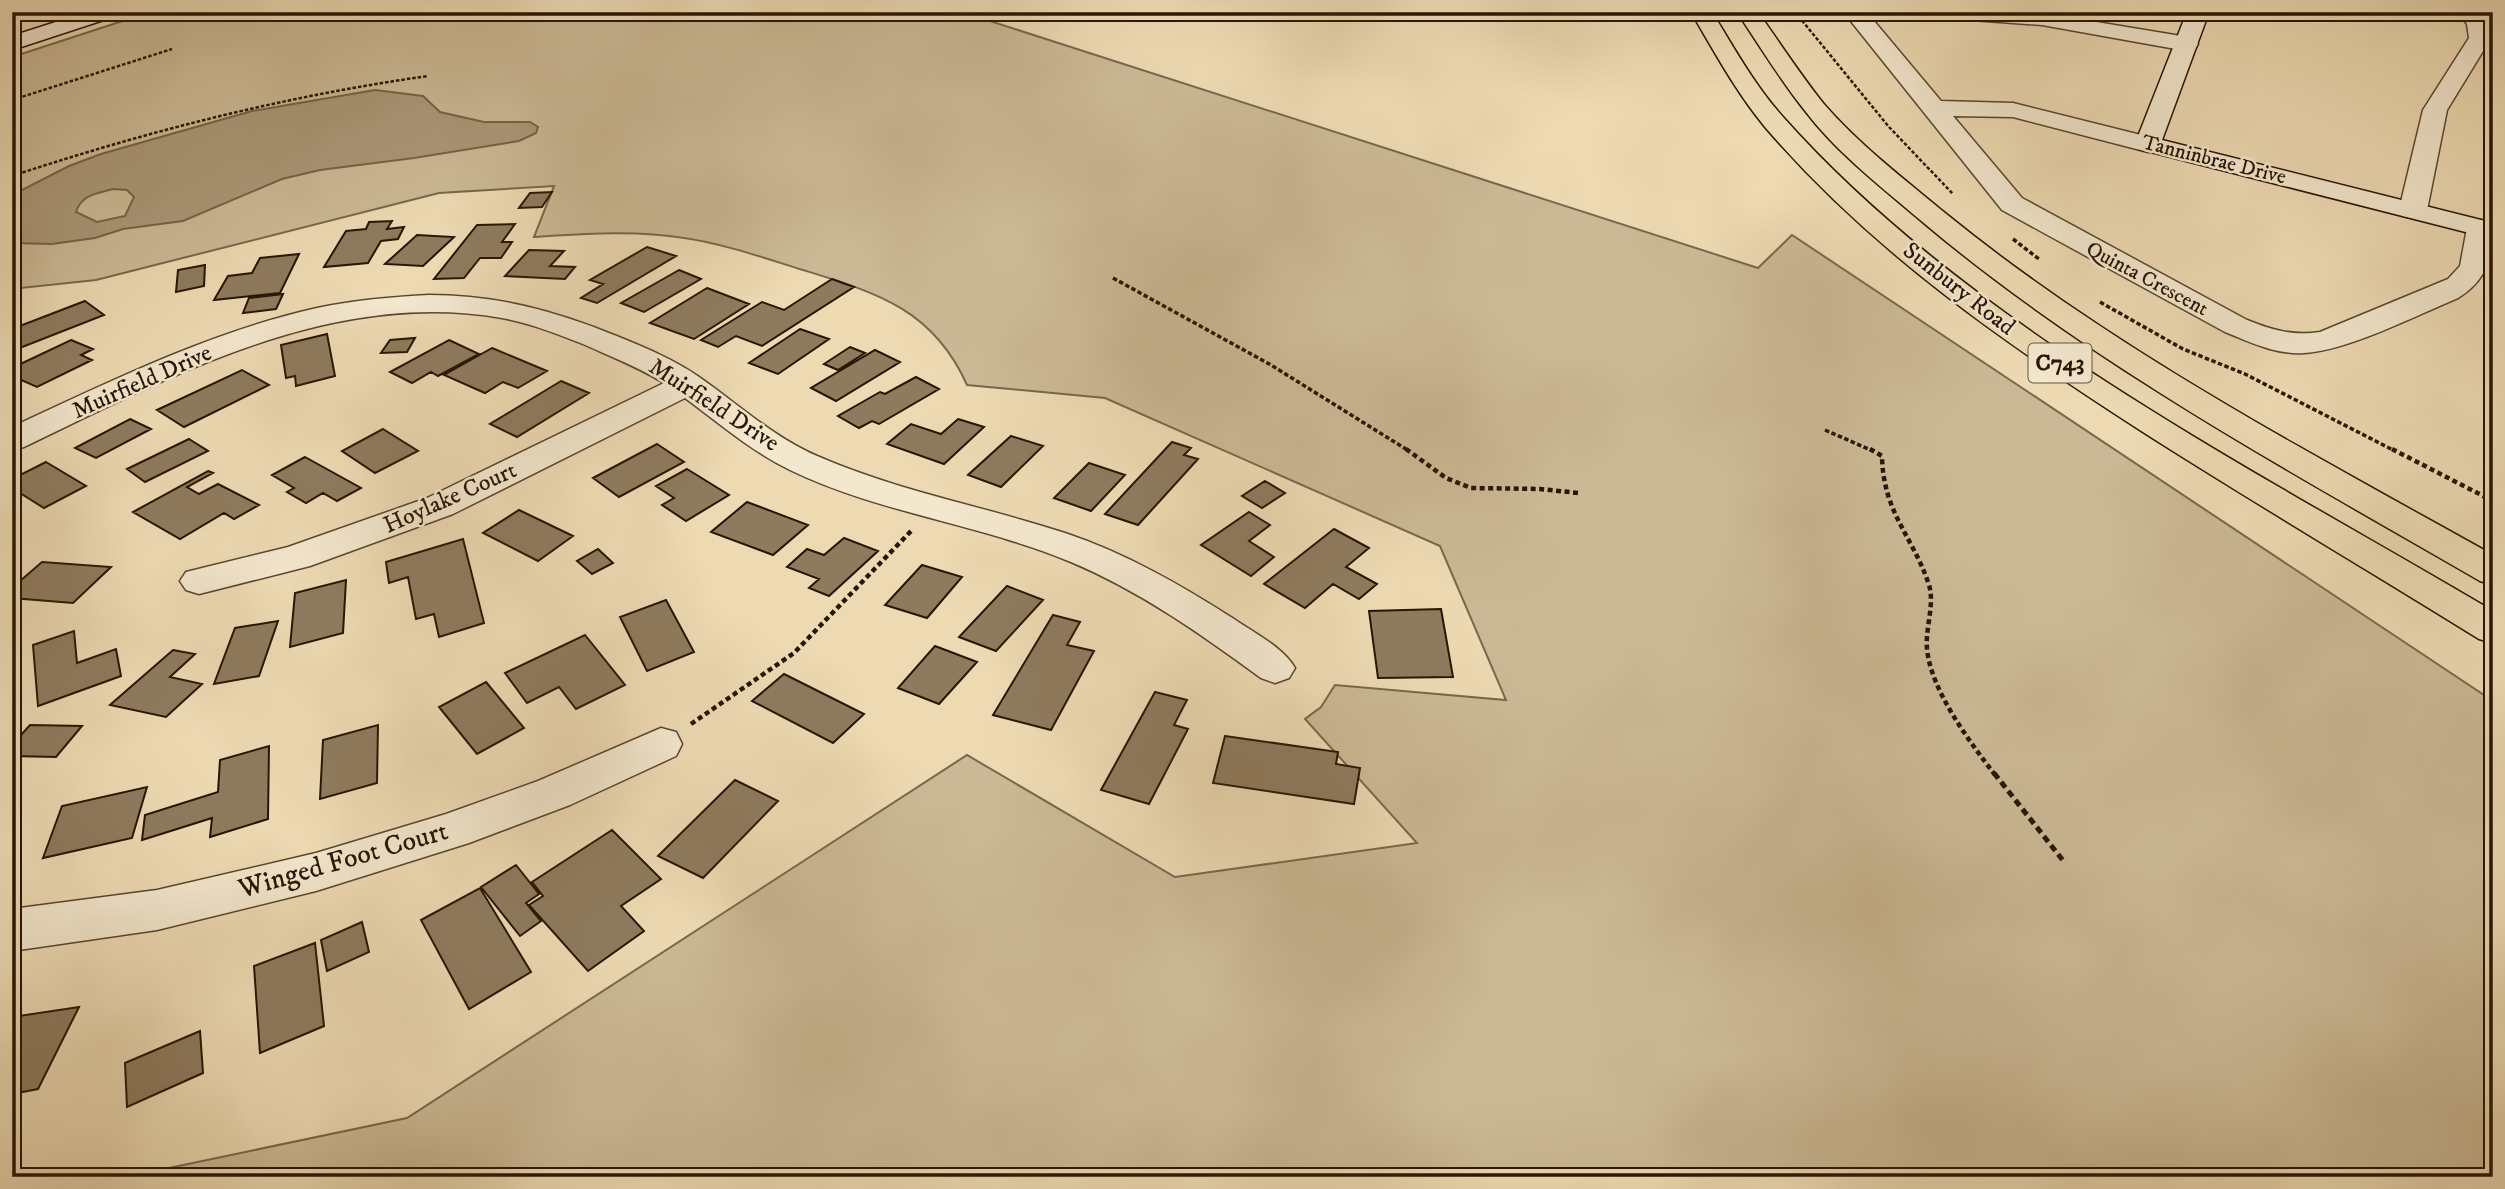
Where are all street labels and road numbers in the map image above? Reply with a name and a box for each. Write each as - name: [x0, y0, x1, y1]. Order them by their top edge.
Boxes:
- street label: Tanninbrae Drive: [2139, 130, 2289, 191]
- street label: Sunbury Road: [1897, 236, 2021, 342]
- street label: Quinta Crescent: [2081, 236, 2213, 322]
- street label: Muirfield Drive: [68, 338, 216, 426]
- road number: C743: [2028, 344, 2092, 382]
- street label: Muirfield Drive: [643, 352, 785, 458]
- street label: Hoylake Court: [379, 455, 521, 541]
- street label: Winged Foot Court: [233, 813, 452, 907]

